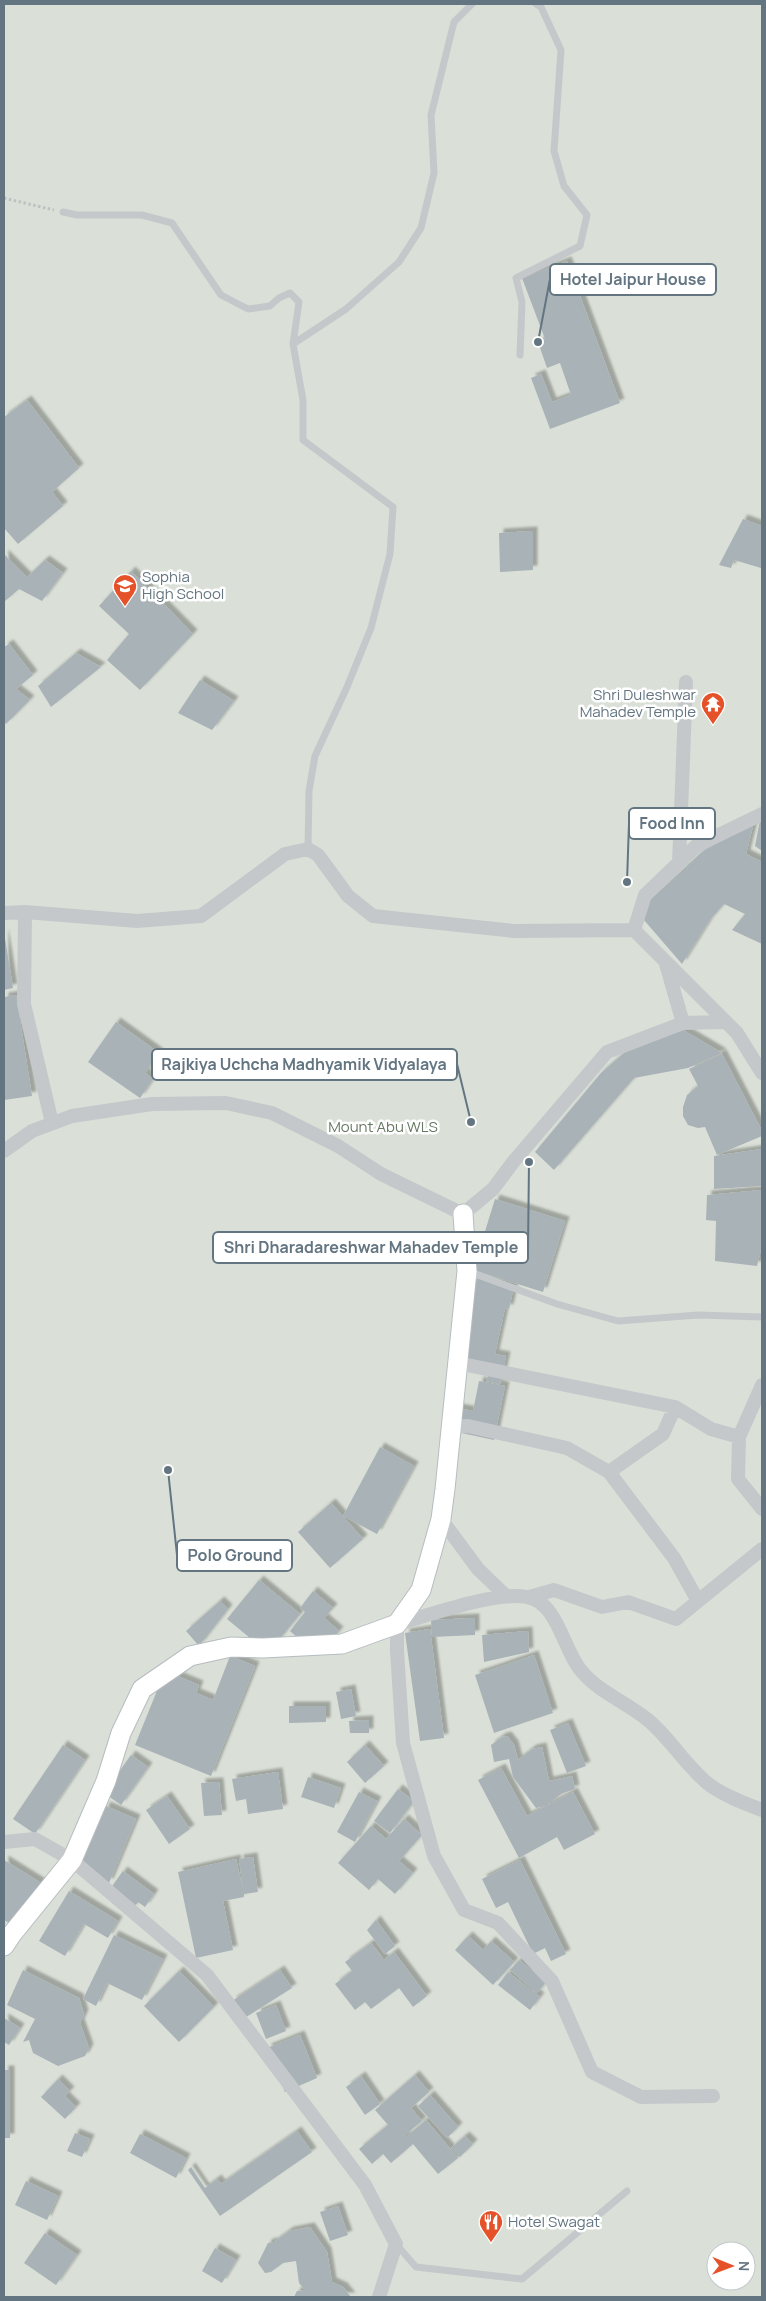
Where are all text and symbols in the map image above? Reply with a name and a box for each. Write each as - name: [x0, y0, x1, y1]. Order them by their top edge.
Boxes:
- callout: Hotel Jaipur House: [550, 264, 716, 295]
- text: Hotel Jaipur House: [560, 268, 706, 290]
- place label: Sophia High School: [142, 566, 224, 604]
- school or university icon: Sophia High School: [112, 573, 138, 607]
- place label: Shri Duleshwar Mahadev Temple: [580, 684, 697, 722]
- temple icon: Shri Duleshwar Mahadev Temple: [700, 691, 726, 725]
- callout: Food Inn: [629, 808, 715, 839]
- text: Food Inn: [639, 812, 705, 834]
- callout: Rajkiya Uchcha Madhyamik Vidyalaya: [152, 1049, 457, 1080]
- text: Rajkiya Uchcha Madhyamik Vidyalaya: [161, 1053, 447, 1075]
- park label: Mount Abu WLS: [328, 1116, 438, 1137]
- callout: Shri Dharadareshwar Mahadev Temple: [213, 1232, 528, 1263]
- text: Shri Dharadareshwar Mahadev Temple: [224, 1236, 519, 1258]
- callout: Polo Ground: [177, 1540, 292, 1571]
- text: Polo Ground: [187, 1544, 283, 1566]
- restaurant icon: Hotel Swagat: [478, 2209, 504, 2243]
- place label: Hotel Swagat: [508, 2211, 600, 2232]
- north arrow: [706, 2241, 756, 2291]
- text: N: [735, 2261, 754, 2271]

